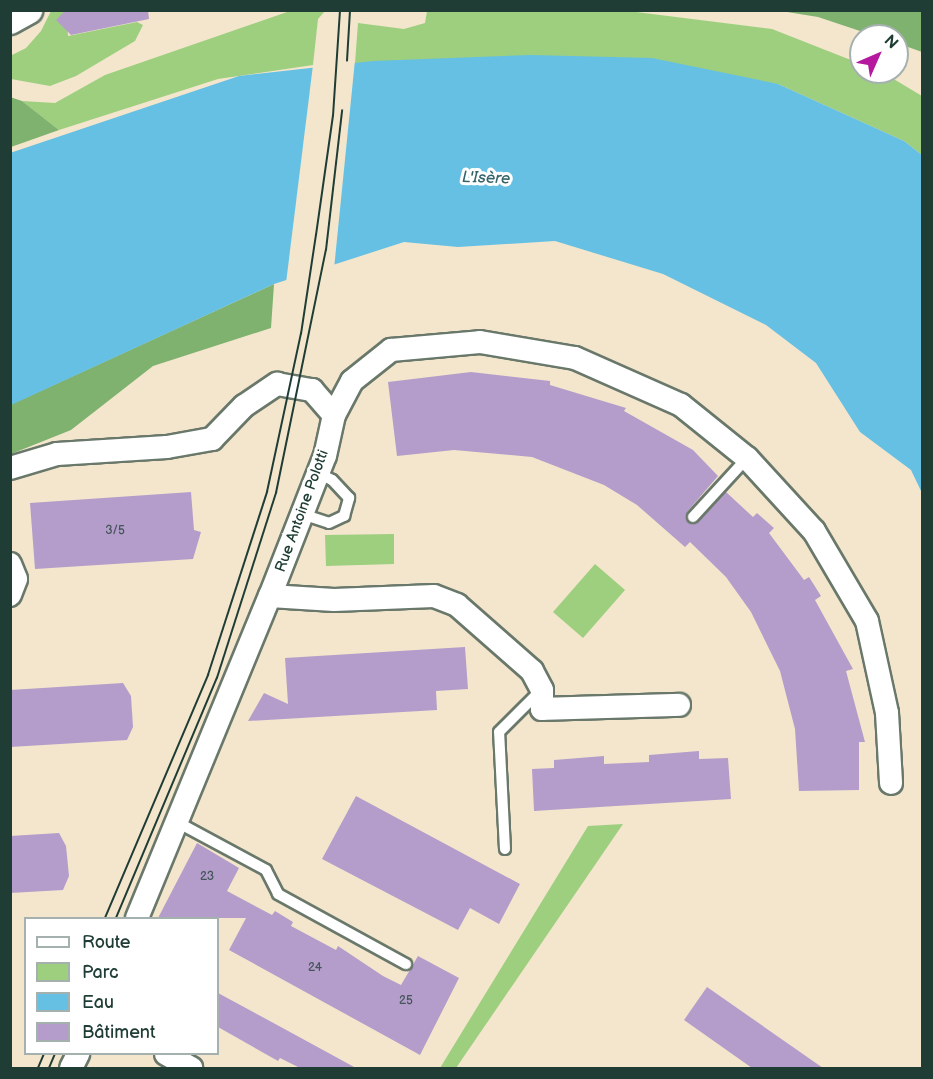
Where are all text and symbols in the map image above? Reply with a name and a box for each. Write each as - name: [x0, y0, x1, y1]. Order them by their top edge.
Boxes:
- north arrow: [849, 24, 909, 84]
- text: N: [880, 31, 902, 53]
- water label: L'Isère: [462, 169, 510, 189]
- street label: Rue Antoine Polotti: [272, 447, 332, 575]
- house number: 3/5: [105, 524, 125, 538]
- house number: 23: [200, 870, 214, 884]
- legend: [24, 917, 219, 1055]
- text: Route: [82, 932, 131, 953]
- house number: 24: [308, 961, 322, 975]
- text: Parc: [82, 962, 119, 983]
- text: Eau: [82, 992, 114, 1013]
- house number: 25: [399, 994, 413, 1008]
- text: Bâtiment: [82, 1022, 156, 1043]

